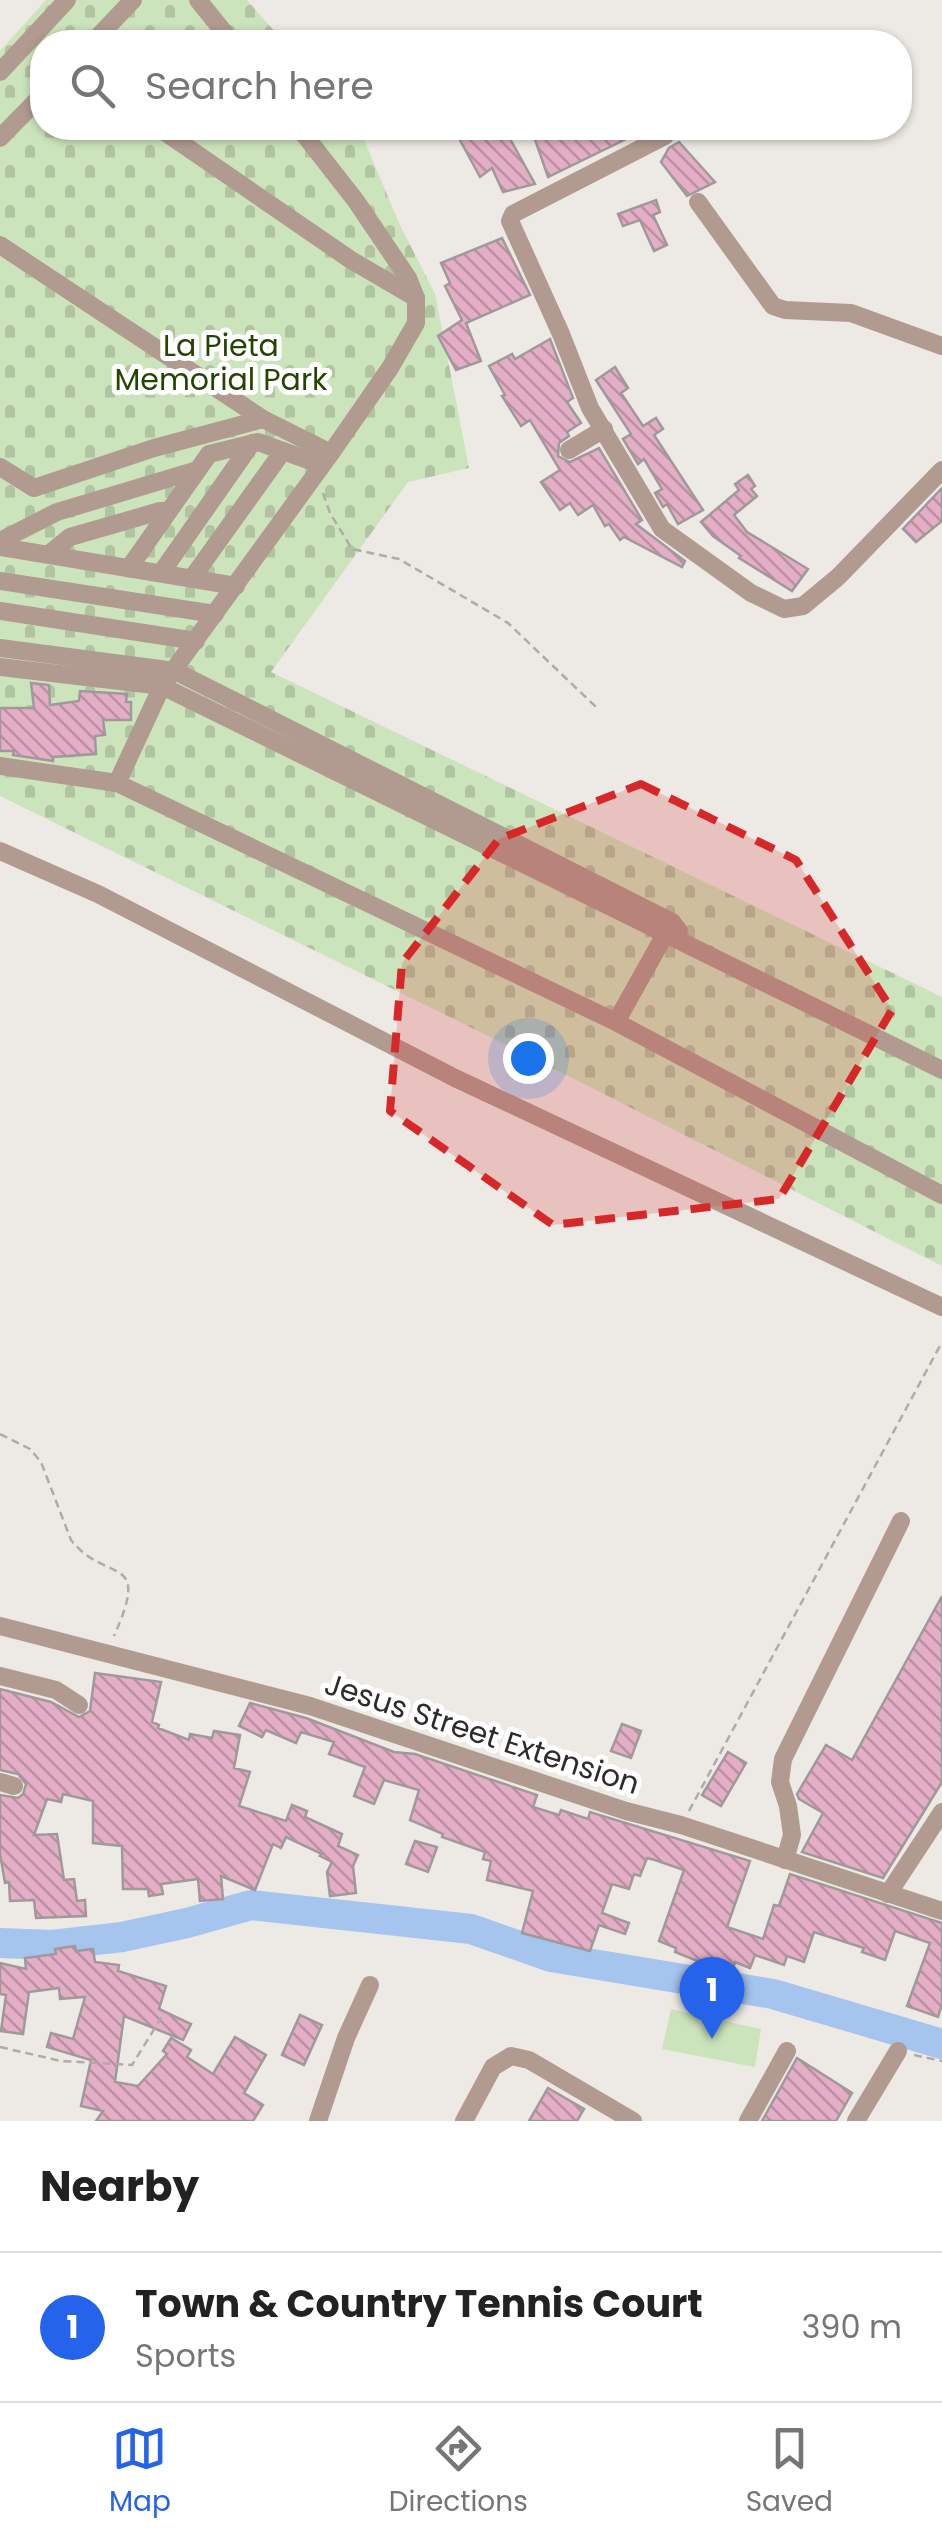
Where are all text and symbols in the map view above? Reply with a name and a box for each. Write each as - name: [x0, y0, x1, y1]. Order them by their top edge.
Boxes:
- search box: [30, 30, 912, 140]
- icon: search: [65, 58, 120, 113]
- text: Search here: [145, 59, 374, 112]
- park label: La Pieta Memorial Park: [114, 324, 328, 401]
- your location: [503, 1033, 554, 1084]
- street label: Jesus Street Extension: [319, 1662, 645, 1805]
- pin: 1: [680, 1956, 744, 2039]
- text: Nearby: [40, 2157, 199, 2216]
- text: Town & Country Tennis Court: [135, 2277, 703, 2330]
- text: 1: [66, 2304, 79, 2349]
- text: 390 m: [801, 2304, 902, 2349]
- text: Sports: [135, 2333, 236, 2378]
- tab: Map: [109, 2421, 171, 2523]
- tab: Directions: [389, 2421, 528, 2523]
- tab: Saved: [746, 2421, 833, 2523]

